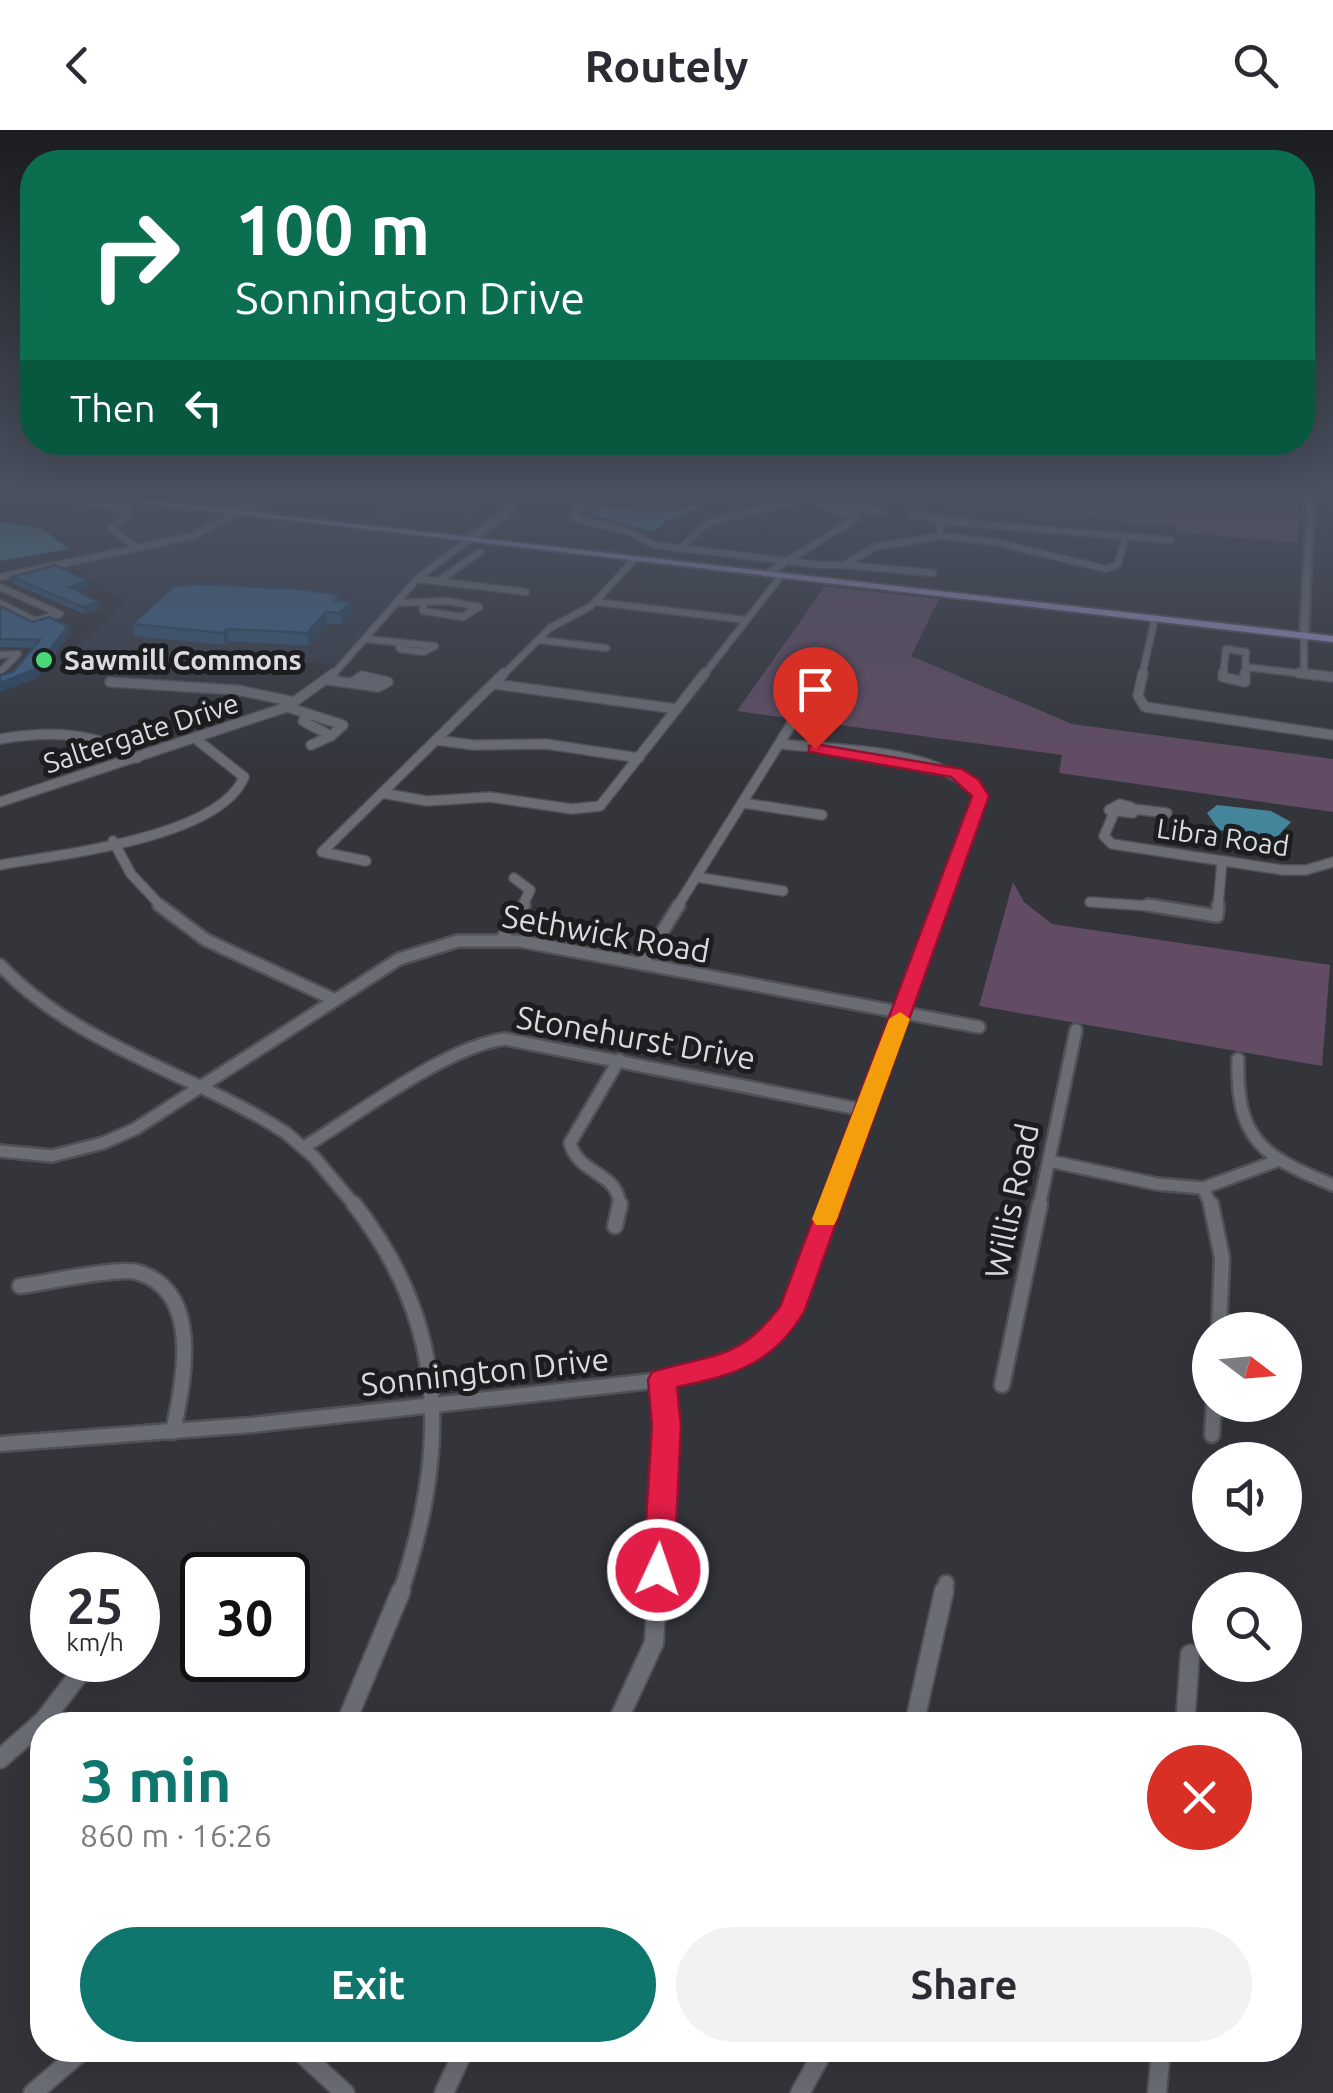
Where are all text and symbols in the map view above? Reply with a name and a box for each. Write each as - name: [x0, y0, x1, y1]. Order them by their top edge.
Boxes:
- icon: back: [50, 38, 105, 93]
- icon: search: [1228, 38, 1283, 93]
- text: Routely: [585, 40, 748, 91]
- icon: right: [70, 190, 200, 320]
- text: 100 m: [235, 190, 430, 268]
- text: Sonnington Drive: [235, 272, 585, 323]
- icon: left: [176, 380, 231, 435]
- text: Then: [70, 387, 156, 429]
- place label: Sawmill Commons: [64, 644, 302, 675]
- pin: [773, 647, 858, 750]
- marker: Sawmill Commons: [33, 649, 55, 671]
- icon: arrive: [788, 662, 843, 717]
- street label: Saltergate Drive: [40, 686, 242, 779]
- street label: Libra Road: [1155, 812, 1291, 861]
- street label: Sethwick Road: [500, 897, 713, 969]
- street label: Stonehurst Drive: [514, 998, 758, 1076]
- street label: Willis Road: [977, 1120, 1045, 1282]
- north arrow: [1192, 1312, 1302, 1422]
- map controls: [1192, 1312, 1302, 1682]
- street label: Sonnington Drive: [359, 1340, 611, 1402]
- button: sound: [1192, 1442, 1302, 1552]
- position arrow: [606, 1518, 710, 1622]
- speed limit sign: 30: [180, 1552, 310, 1682]
- button: search: [1192, 1572, 1302, 1682]
- text: 25: [67, 1577, 123, 1633]
- text: km/h: [66, 1628, 124, 1656]
- button: close: [1147, 1745, 1252, 1850]
- text: 3 min: [80, 1746, 232, 1813]
- text: 860 m · 16:26: [80, 1817, 272, 1853]
- button: Exit: [80, 1927, 656, 2042]
- button: Share: [676, 1927, 1252, 2042]

